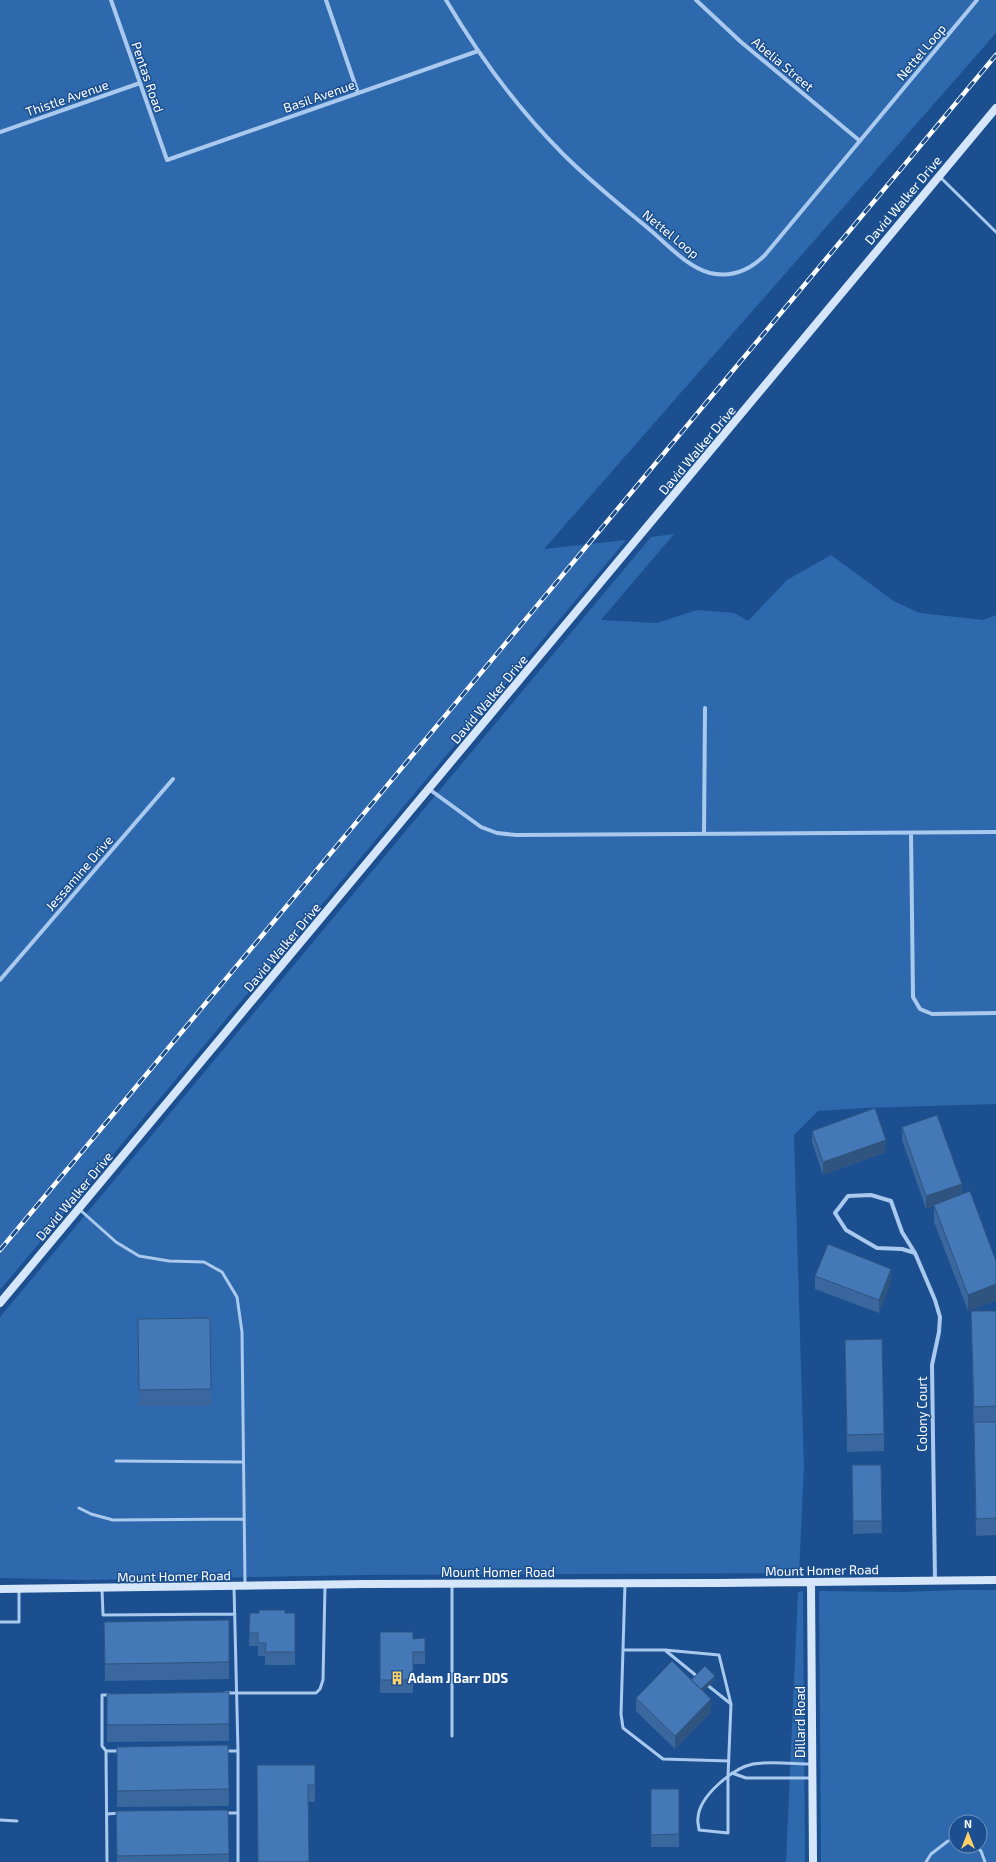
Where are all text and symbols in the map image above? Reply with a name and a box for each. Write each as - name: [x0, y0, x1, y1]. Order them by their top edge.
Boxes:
- street label: Nettel Loop: [893, 21, 949, 83]
- street label: Abelia Street: [749, 34, 817, 94]
- street label: Pentas Road: [128, 40, 168, 114]
- street label: Thistle Avenue: [23, 76, 111, 120]
- street label: Basil Avenue: [281, 76, 357, 116]
- street label: David Walker Drive: [861, 152, 945, 248]
- street label: Nettel Loop: [639, 206, 703, 262]
- street label: David Walker Drive: [655, 402, 739, 498]
- street label: David Walker Drive: [447, 651, 531, 747]
- street label: Jessamine Drive: [42, 832, 116, 914]
- street label: David Walker Drive: [240, 899, 324, 995]
- street label: David Walker Drive: [32, 1148, 116, 1244]
- street label: Colony Court: [914, 1376, 930, 1452]
- street label: Mount Homer Road: [765, 1561, 879, 1579]
- street label: Mount Homer Road: [441, 1564, 555, 1580]
- street label: Mount Homer Road: [117, 1567, 231, 1585]
- building icon: Adam J Barr DDS: [389, 1670, 405, 1686]
- place label: Adam J Barr DDS: [408, 1670, 508, 1686]
- street label: Dillard Road: [792, 1686, 808, 1758]
- north arrow: [948, 1814, 988, 1854]
- text: N: [964, 1817, 972, 1830]

